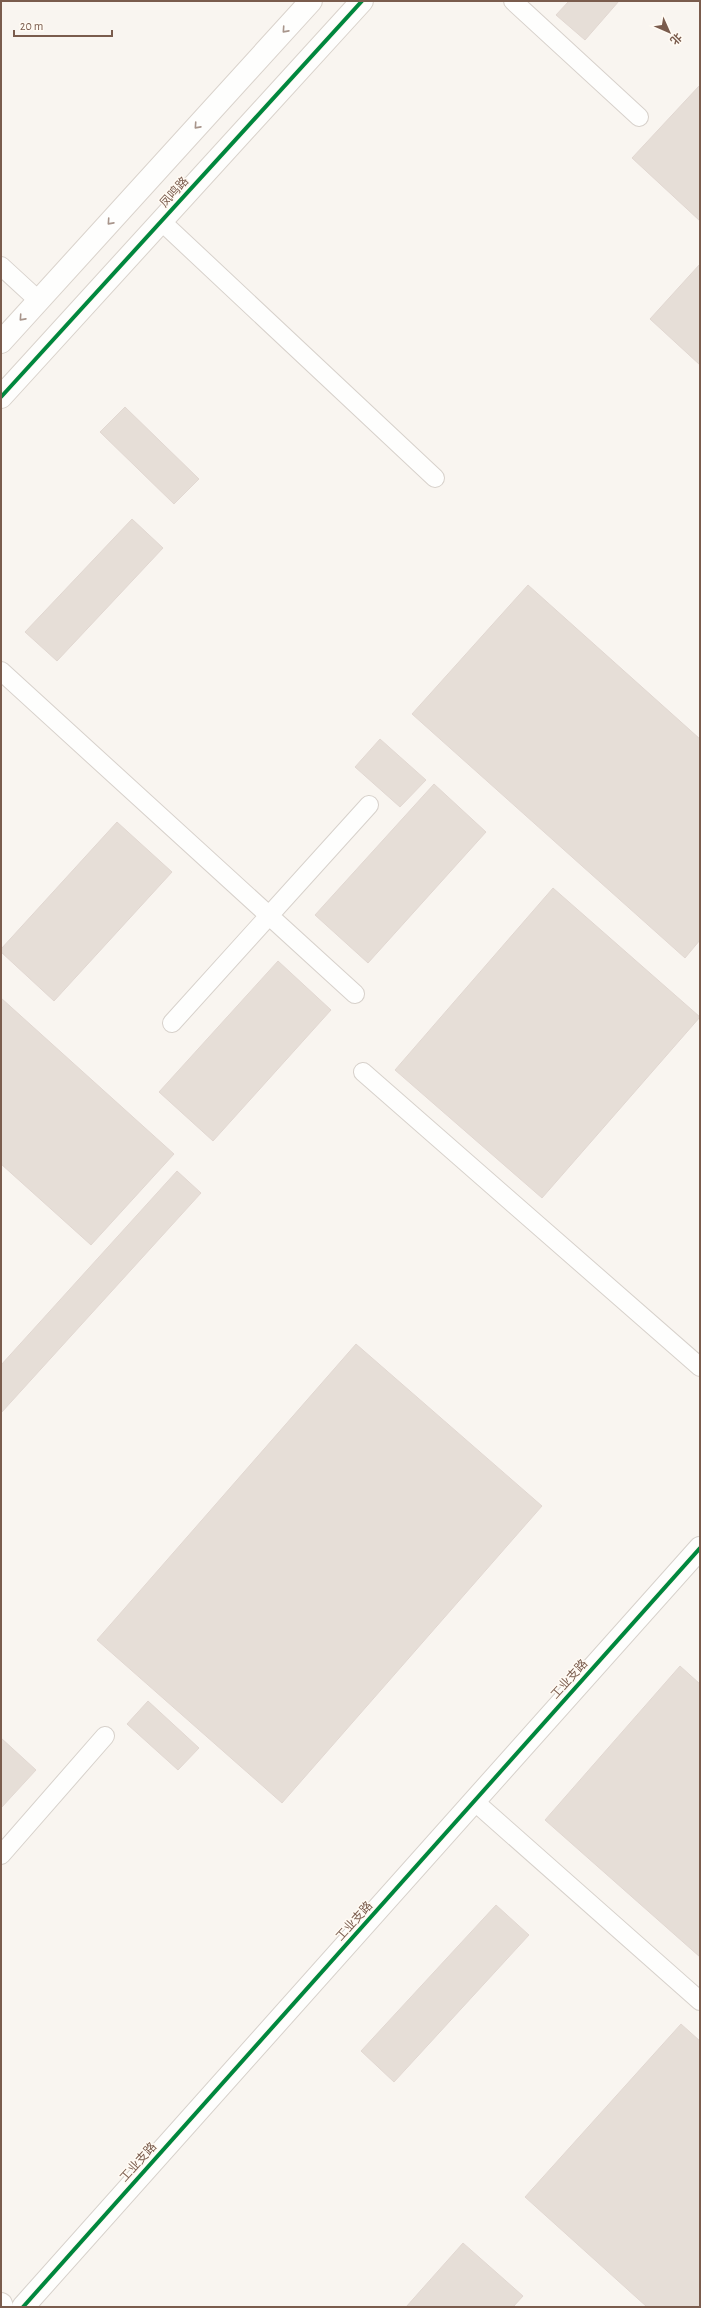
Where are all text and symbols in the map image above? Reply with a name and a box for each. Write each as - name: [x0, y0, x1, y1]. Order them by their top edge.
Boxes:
- scale bar: [14, 12, 112, 38]
- north arrow: [649, 12, 689, 52]
- text: 20 m: [20, 20, 43, 32]
- one-way arrow: [282, 25, 290, 33]
- text: 北: [668, 31, 683, 46]
- one-way arrow: [195, 121, 202, 129]
- street label: 凤鸣路: [157, 174, 191, 209]
- one-way arrow: [107, 217, 115, 225]
- one-way arrow: [20, 313, 27, 321]
- street label: 工业支路: [548, 1656, 590, 1701]
- street label: 工业支路: [333, 1898, 375, 1943]
- street label: 工业支路: [117, 2139, 159, 2184]

